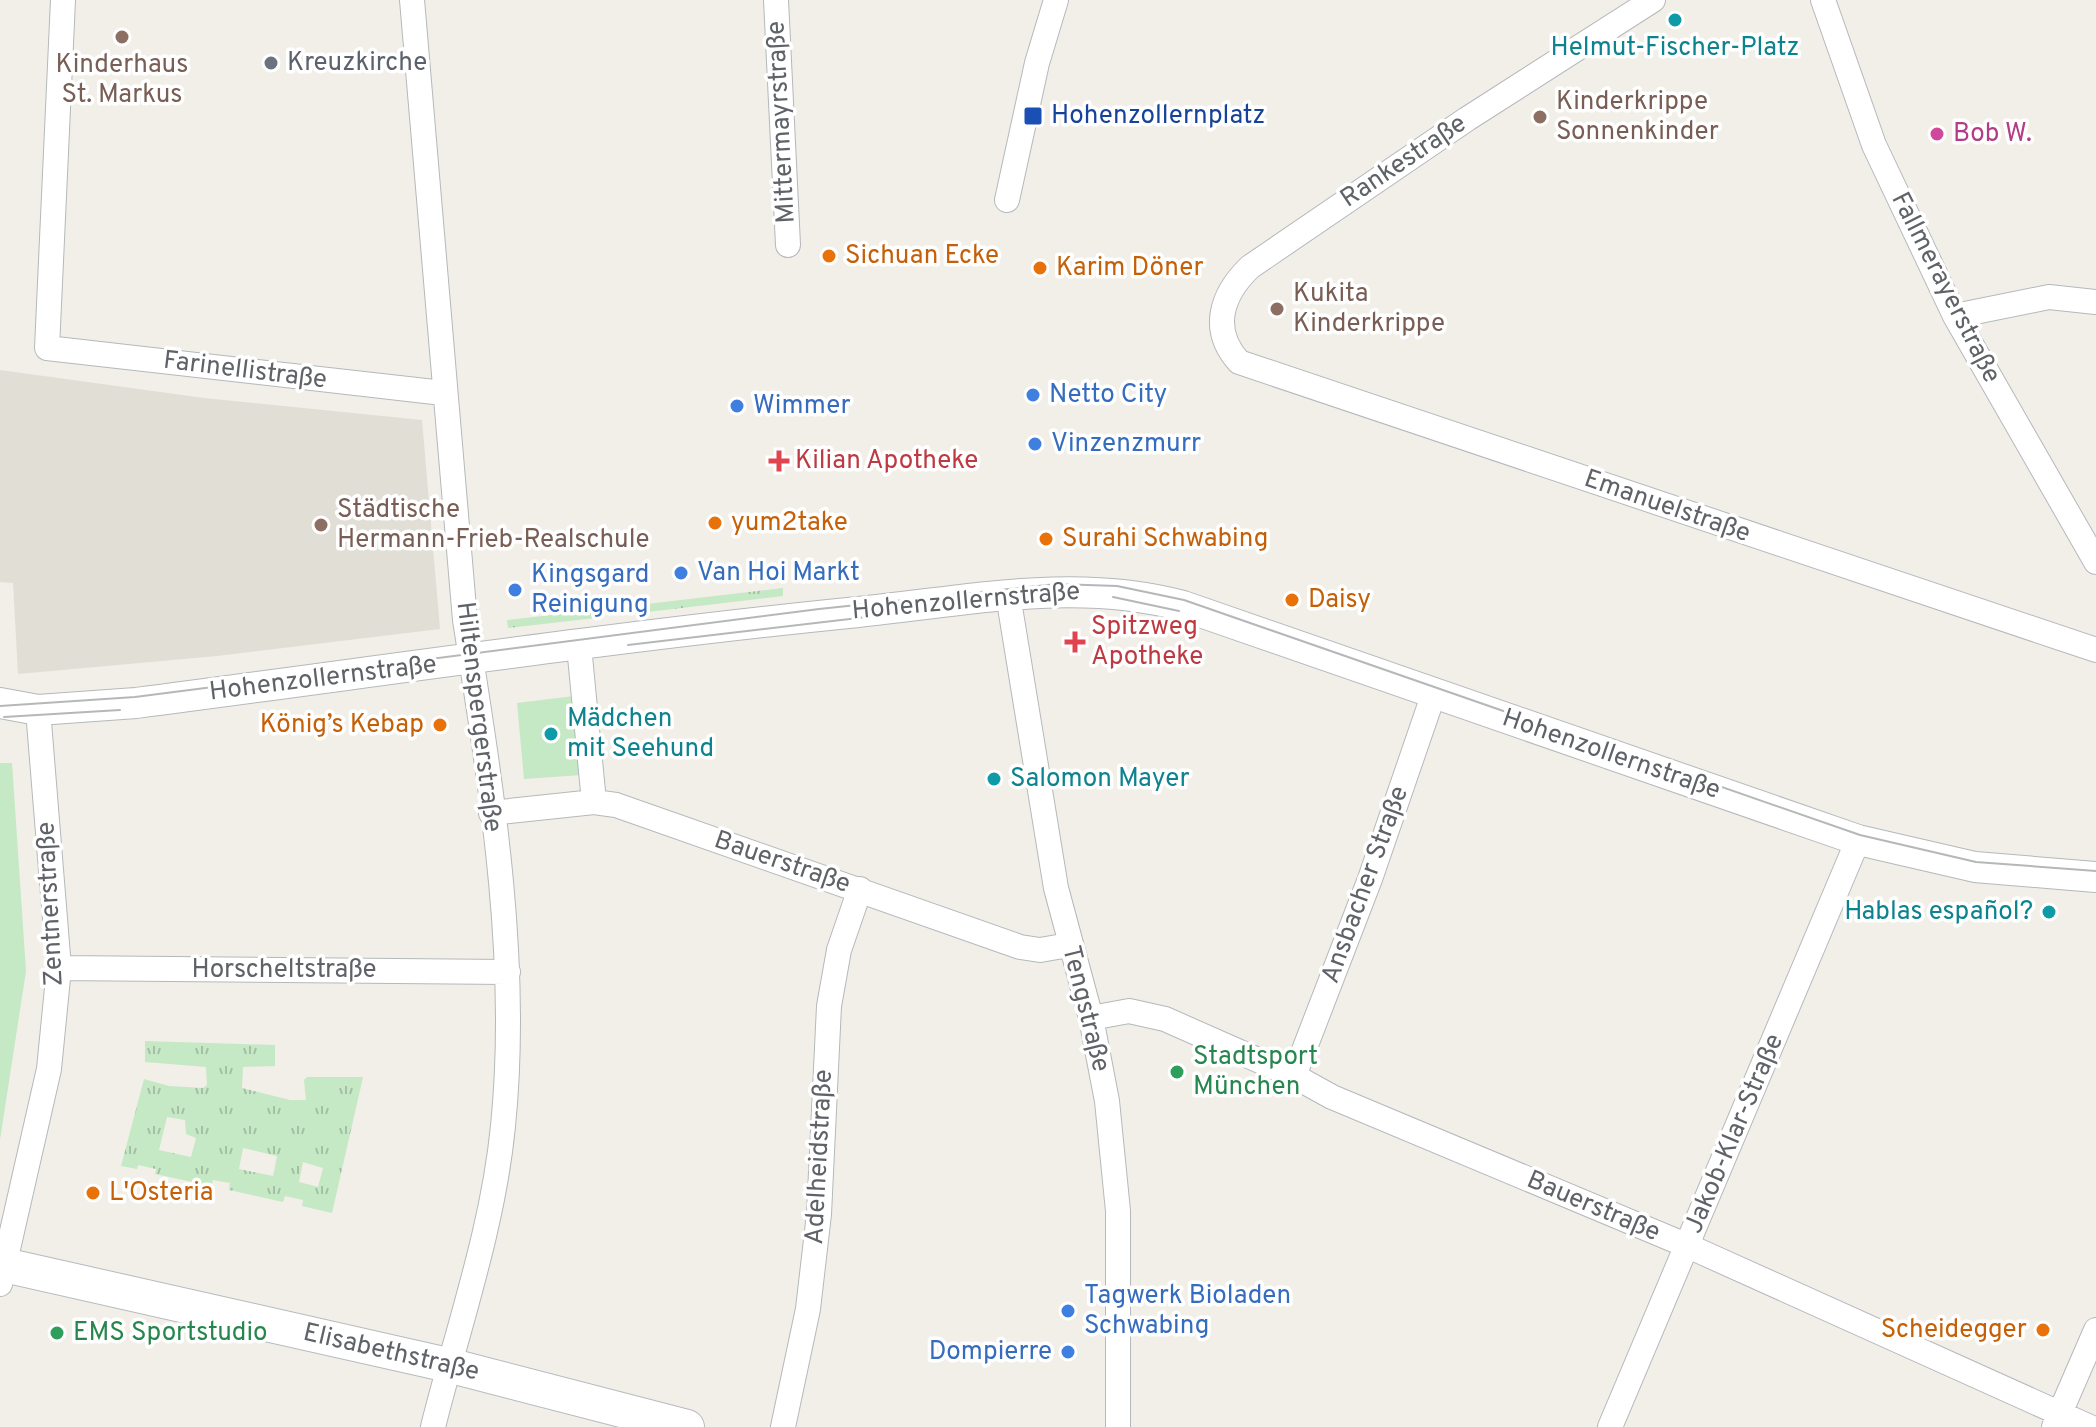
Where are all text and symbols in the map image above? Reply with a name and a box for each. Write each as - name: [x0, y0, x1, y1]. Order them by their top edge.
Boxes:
- marker: Helmut-Fischer-Platz: [1666, 11, 1684, 29]
- street label: Mittermayrstraße: [760, 20, 804, 224]
- marker: Kinderhaus St. Markus: [113, 28, 131, 46]
- place label: Helmut-Fischer-Platz: [1551, 32, 1799, 65]
- place label: Kreuzkirche: [287, 47, 427, 80]
- place label: Kinderhaus St. Markus: [56, 49, 188, 112]
- marker: Kreuzkirche: [262, 54, 280, 72]
- place label: Kinderkrippe Sonnenkinder: [1556, 86, 1719, 149]
- place label: Hohenzollernplatz: [1051, 100, 1265, 133]
- marker: Hohenzollernplatz: [1022, 105, 1044, 127]
- street label: Rankestraße: [1335, 108, 1473, 216]
- marker: Kinderkrippe Sonnenkinder: [1531, 108, 1549, 126]
- place label: Bob W.: [1953, 118, 2032, 151]
- marker: Bob W.: [1928, 125, 1946, 143]
- street label: Fallmerayerstraße: [1883, 187, 2007, 389]
- place label: Sichuan Ecke: [845, 240, 999, 273]
- marker: Sichuan Ecke: [820, 247, 838, 265]
- place label: Karim Döner: [1056, 252, 1204, 285]
- marker: Karim Döner: [1031, 259, 1049, 277]
- place label: Kukita Kinderkrippe: [1293, 278, 1445, 341]
- marker: Kukita Kinderkrippe: [1268, 300, 1286, 318]
- street label: Farinellistraße: [161, 345, 329, 397]
- place label: Netto City: [1049, 379, 1167, 412]
- marker: Netto City: [1024, 386, 1042, 404]
- place label: Wimmer: [753, 390, 851, 423]
- marker: Wimmer: [728, 397, 746, 415]
- place label: Vinzenzmurr: [1051, 428, 1201, 461]
- marker: Vinzenzmurr: [1026, 435, 1044, 453]
- place label: Kilian Apotheke: [795, 445, 978, 478]
- marker: Kilian Apotheke: [770, 452, 788, 470]
- street label: Emanuelstraße: [1579, 463, 1755, 551]
- place label: Städtische Hermann-Frieb-Realschule: [337, 494, 649, 557]
- place label: yum2take: [731, 507, 848, 540]
- marker: yum2take: [706, 514, 724, 532]
- marker: Städtische Hermann-Frieb-Realschule: [312, 516, 330, 534]
- place label: Surahi Schwabing: [1062, 523, 1268, 556]
- marker: Surahi Schwabing: [1037, 530, 1055, 548]
- place label: Van Hoi Markt: [697, 557, 860, 590]
- place label: Kingsgard Reinigung: [531, 559, 649, 622]
- marker: Van Hoi Markt: [672, 564, 690, 582]
- street label: Hohenzollernstraße: [851, 576, 1081, 628]
- marker: Kingsgard Reinigung: [506, 581, 524, 599]
- place label: Daisy: [1308, 584, 1371, 617]
- marker: Daisy: [1283, 591, 1301, 609]
- street label: Hiltenspergerstraße: [447, 600, 509, 834]
- place label: Spitzweg Apotheke: [1091, 611, 1203, 674]
- marker: Spitzweg Apotheke: [1066, 633, 1084, 651]
- street label: Hohenzollernstraße: [207, 649, 439, 709]
- street label: Hohenzollernstraße: [1497, 702, 1725, 808]
- place label: Mädchen mit Seehund: [567, 703, 714, 766]
- place label: König’s Kebap: [260, 709, 424, 742]
- marker: König’s Kebap: [431, 716, 449, 734]
- marker: Mädchen mit Seehund: [542, 725, 560, 743]
- place label: Salomon Mayer: [1010, 763, 1190, 796]
- marker: Salomon Mayer: [985, 770, 1003, 788]
- street label: Ansbacher Straße: [1315, 782, 1417, 988]
- street label: Zentnerstraße: [30, 821, 72, 987]
- street label: Bauerstraße: [710, 824, 854, 902]
- place label: Hablas español?: [1844, 896, 2033, 929]
- marker: Hablas español?: [2040, 903, 2058, 921]
- street label: Tengstraße: [1053, 942, 1117, 1076]
- street label: Horscheltstraße: [191, 954, 377, 987]
- street label: Jakob-Klar-Straße: [1678, 1029, 1792, 1239]
- place label: Stadtsport München: [1193, 1041, 1318, 1104]
- marker: Stadtsport München: [1168, 1063, 1186, 1081]
- street label: Adelheidstraße: [799, 1069, 841, 1245]
- street label: Bauerstraße: [1521, 1164, 1665, 1250]
- place label: L'Osteria: [109, 1177, 213, 1210]
- marker: L'Osteria: [84, 1184, 102, 1202]
- place label: Tagwerk Bioladen Schwabing: [1084, 1280, 1291, 1343]
- marker: Tagwerk Bioladen Schwabing: [1059, 1302, 1077, 1320]
- place label: Scheidegger: [1881, 1314, 2027, 1347]
- place label: EMS Sportstudio: [73, 1317, 268, 1350]
- street label: Elisabethstraße: [300, 1317, 482, 1389]
- marker: Scheidegger: [2034, 1321, 2052, 1339]
- marker: EMS Sportstudio: [48, 1324, 66, 1342]
- place label: Dompierre: [929, 1336, 1052, 1369]
- marker: Dompierre: [1059, 1343, 1077, 1361]

